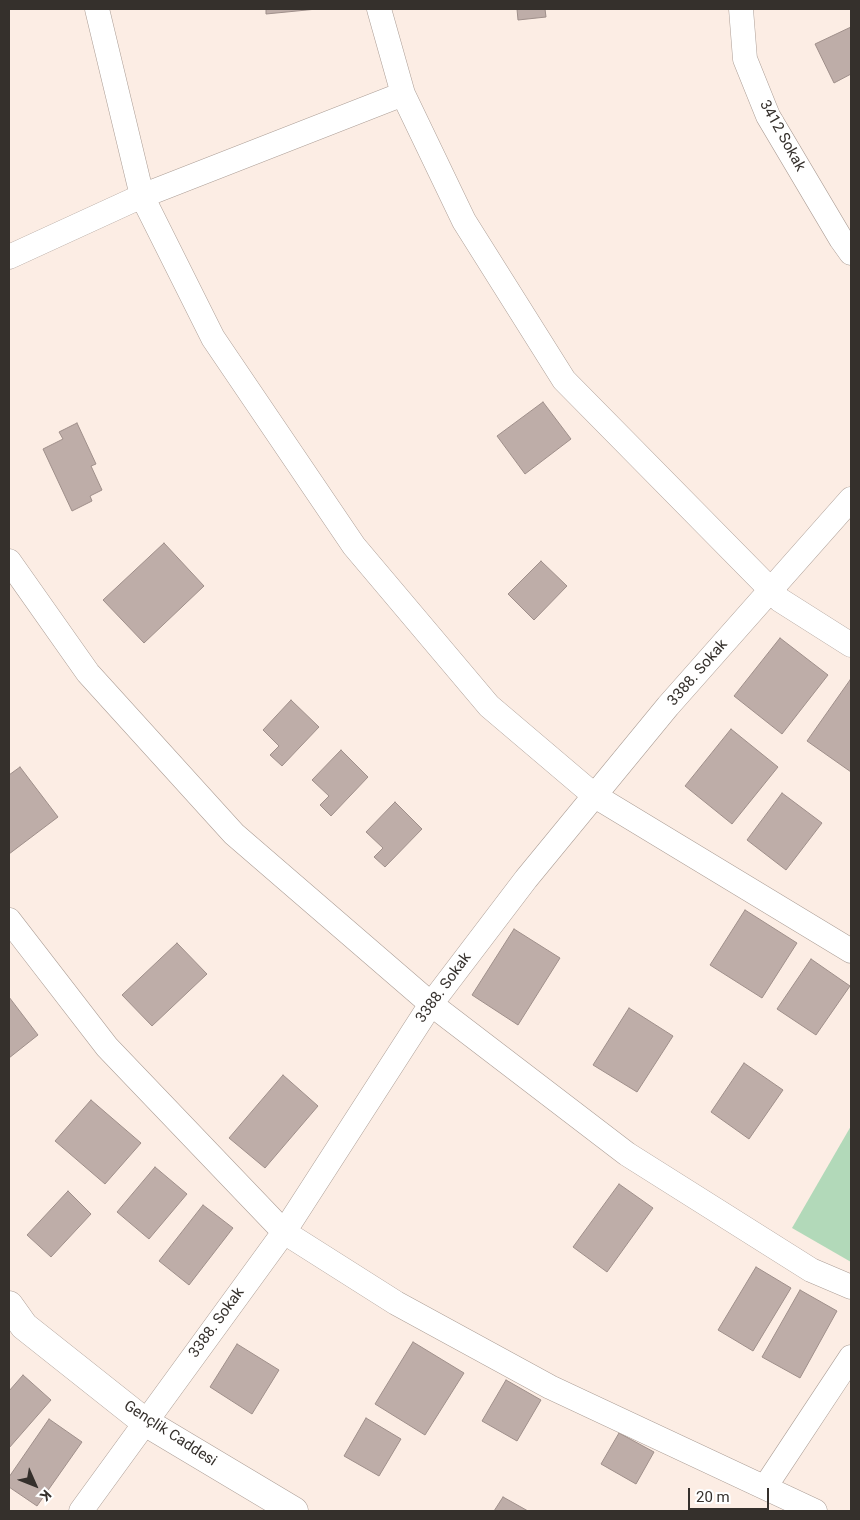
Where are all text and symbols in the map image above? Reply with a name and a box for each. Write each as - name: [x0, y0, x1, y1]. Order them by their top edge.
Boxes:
- street label: 3412 Sokak: [755, 97, 809, 175]
- street label: 3388. Sokak: [664, 636, 732, 710]
- street label: 3388. Sokak: [413, 949, 475, 1027]
- street label: 3388. Sokak: [186, 1284, 248, 1362]
- street label: Gençlik Caddesi: [120, 1397, 220, 1471]
- north arrow: [10, 1460, 60, 1510]
- scale bar: [690, 1478, 771, 1510]
- text: K: [37, 1487, 55, 1504]
- text: 20 m: [696, 1488, 730, 1506]

